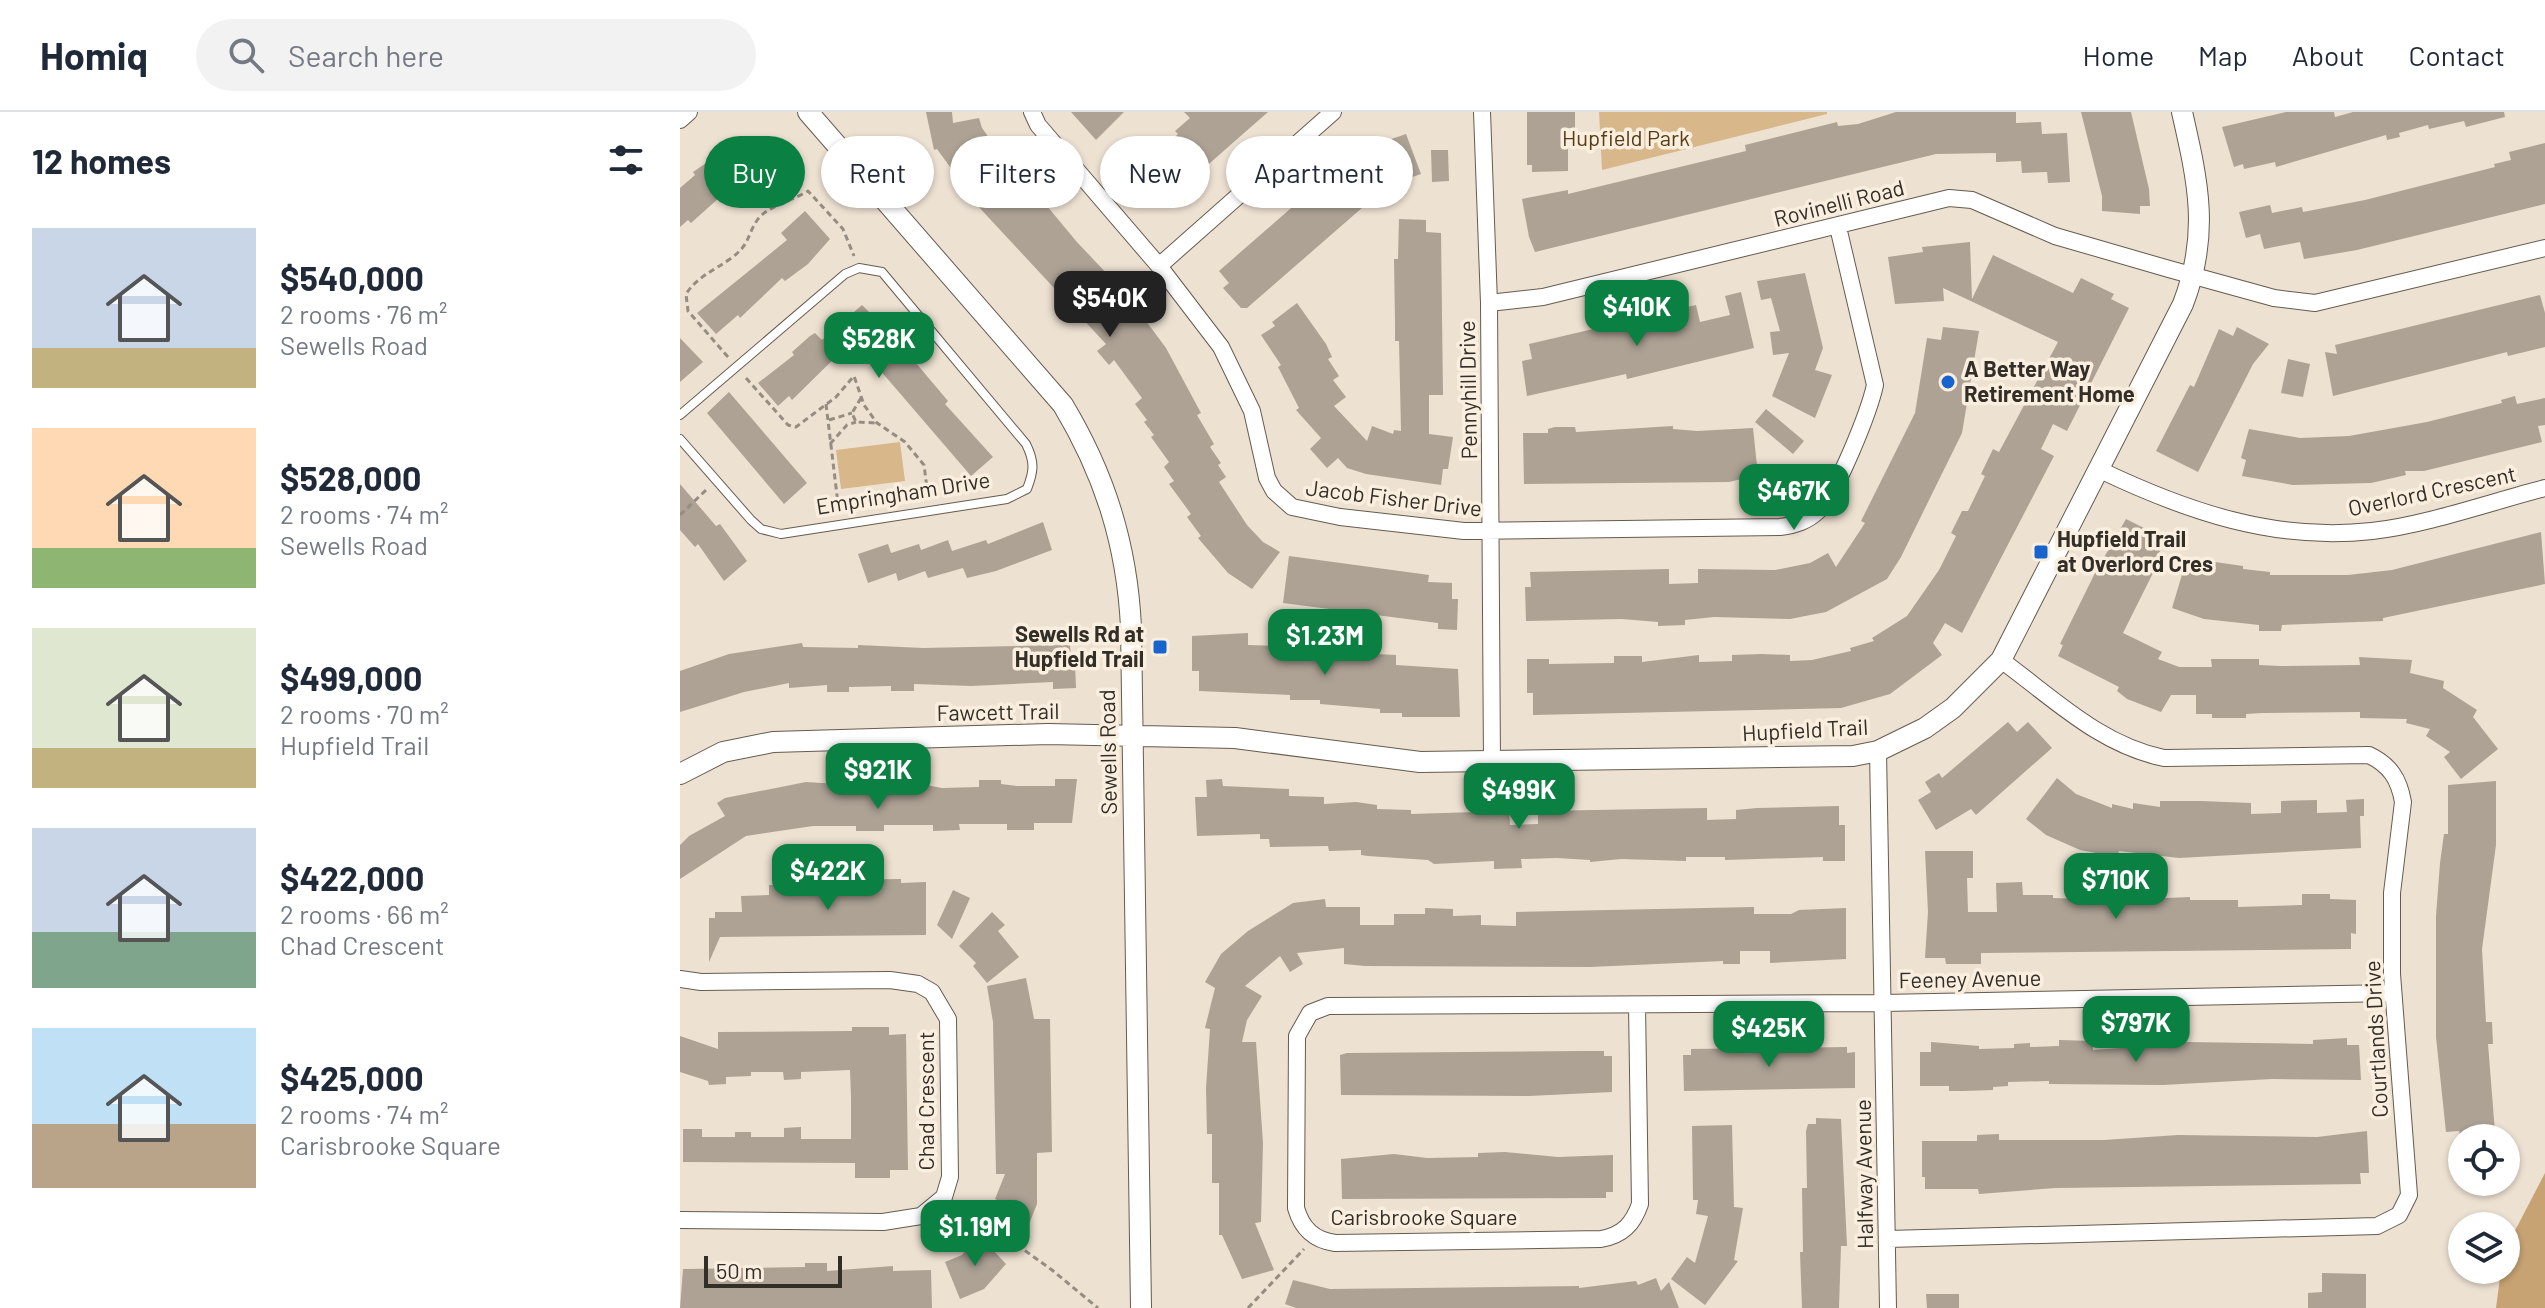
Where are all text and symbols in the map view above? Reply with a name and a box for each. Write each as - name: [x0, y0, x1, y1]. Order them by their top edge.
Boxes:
- search box: [196, 19, 756, 91]
- text: Homiq: [40, 32, 148, 78]
- icon: search: [224, 33, 268, 77]
- text: Search here: [288, 37, 444, 73]
- text: Home: [2083, 38, 2154, 72]
- text: Map: [2198, 38, 2248, 72]
- text: About: [2292, 38, 2364, 72]
- text: Contact: [2408, 38, 2505, 72]
- park label: Hupfield Park: [1562, 124, 1690, 150]
- chip: Buy: [704, 136, 805, 208]
- chip: Rent: [821, 136, 934, 208]
- chip: Filters: [950, 136, 1084, 208]
- chip: New: [1100, 136, 1210, 208]
- chip: Apartment: [1226, 136, 1413, 208]
- icon: filters: [604, 138, 648, 182]
- text: 12 homes: [32, 140, 171, 181]
- street label: Rovinelli Road: [1771, 173, 1907, 231]
- text: $540,000: [280, 257, 424, 298]
- icon: home: [96, 260, 192, 356]
- pin: $540K: [1054, 271, 1166, 339]
- pin: $410K: [1581, 280, 1693, 348]
- text: $540K: [1072, 281, 1148, 312]
- text: $410K: [1603, 290, 1671, 321]
- text: 2 rooms · 76 m²: [280, 298, 448, 329]
- pin: $528K: [823, 312, 935, 380]
- street label: Pennyhill Drive: [1453, 320, 1481, 460]
- text: $528K: [842, 322, 916, 353]
- text: Sewells Road: [280, 329, 428, 360]
- place label: A Better Way Retirement Home: [1964, 355, 2135, 406]
- marker: A Better Way Retirement Home: [1939, 373, 1957, 391]
- text: $528,000: [280, 457, 421, 498]
- icon: home: [96, 460, 192, 556]
- street label: Overlord Crescent: [2345, 460, 2518, 521]
- pin: $467K: [1738, 464, 1850, 532]
- street label: Empringham Drive: [814, 465, 992, 519]
- street label: Jacob Fisher Drive: [1305, 473, 1484, 521]
- text: $467K: [1757, 474, 1831, 505]
- text: 2 rooms · 74 m²: [280, 498, 448, 529]
- place label: Hupfield Trail at Overlord Cres: [2057, 525, 2213, 576]
- text: Sewells Road: [280, 529, 428, 560]
- marker: Hupfield Trail at Overlord Cres: [2032, 543, 2050, 561]
- pin: $1.23M: [1260, 609, 1390, 677]
- text: $1.23M: [1286, 619, 1364, 650]
- place label: Sewells Rd at Hupfield Trail: [1015, 620, 1144, 671]
- marker: Sewells Rd at Hupfield Trail: [1151, 638, 1169, 656]
- text: $499,000: [280, 657, 422, 698]
- icon: home: [96, 660, 192, 756]
- street label: Sewells Road: [1093, 689, 1121, 815]
- street label: Fawcett Trail: [936, 697, 1060, 725]
- text: 2 rooms · 70 m²: [280, 698, 449, 729]
- street label: Hupfield Trail: [1741, 713, 1869, 745]
- text: Hupfield Trail: [280, 729, 429, 760]
- pin: $921K: [822, 743, 934, 811]
- text: $921K: [844, 753, 912, 784]
- pin: $499K: [1463, 763, 1575, 831]
- text: $499K: [1482, 773, 1556, 804]
- pin: $422K: [772, 844, 884, 912]
- pin: $710K: [2060, 853, 2172, 921]
- text: $422K: [790, 854, 866, 885]
- text: $422,000: [280, 857, 424, 898]
- icon: home: [96, 860, 192, 956]
- text: $710K: [2082, 863, 2150, 894]
- text: 2 rooms · 66 m²: [280, 898, 449, 929]
- text: Chad Crescent: [280, 929, 445, 960]
- street label: Courtlands Drive: [2358, 960, 2392, 1118]
- street label: Feeney Avenue: [1898, 964, 2042, 992]
- pin: $797K: [2080, 996, 2192, 1064]
- pin: $425K: [1713, 1001, 1825, 1069]
- text: $797K: [2101, 1006, 2171, 1037]
- text: $425K: [1731, 1011, 1807, 1042]
- street label: Chad Crescent: [912, 1031, 938, 1171]
- text: $425,000: [280, 1057, 424, 1098]
- icon: home: [96, 1060, 192, 1156]
- text: 2 rooms · 74 m²: [280, 1098, 448, 1129]
- street label: Halfway Avenue: [1849, 1099, 1877, 1249]
- map controls: [2448, 1124, 2520, 1284]
- button: locate: [2448, 1124, 2520, 1196]
- text: Carisbrooke Square: [280, 1129, 501, 1160]
- pin: $1.19M: [910, 1200, 1040, 1268]
- street label: Carisbrooke Square: [1331, 1203, 1517, 1229]
- text: $1.19M: [939, 1210, 1011, 1241]
- button: layers: [2448, 1212, 2520, 1284]
- scale bar: [704, 1252, 842, 1288]
- text: 50 m: [716, 1257, 762, 1283]

